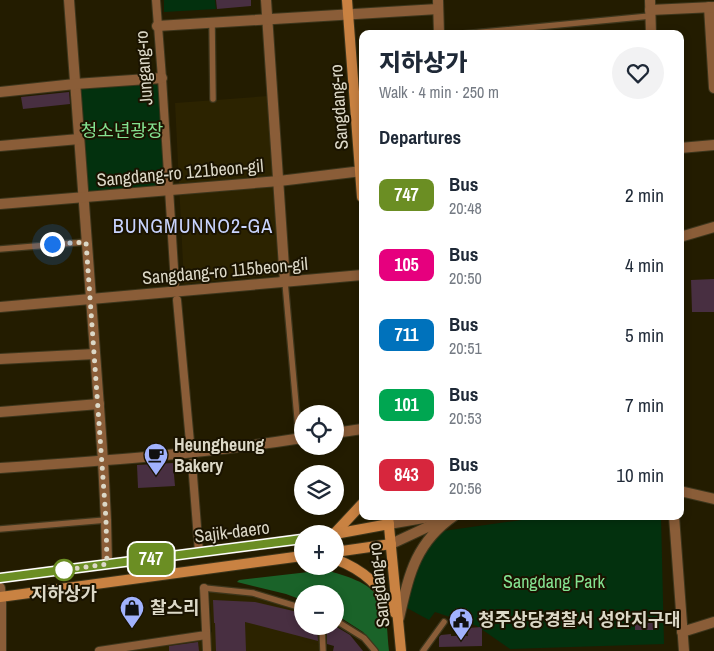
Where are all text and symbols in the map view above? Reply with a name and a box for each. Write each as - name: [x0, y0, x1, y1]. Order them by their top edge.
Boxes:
- street label: Jungang-ro: [128, 30, 159, 106]
- text: 지하상가: [379, 46, 467, 78]
- button: heart: [612, 47, 664, 99]
- street label: Sangdang-ro: [323, 64, 354, 150]
- text: Walk · 4 min · 250 m: [379, 81, 499, 103]
- park label: 청소년광장: [81, 118, 163, 143]
- text: Departures: [379, 124, 461, 150]
- street label: Sangdang-ro 121beon-gil: [95, 153, 264, 192]
- text: Bus: [449, 171, 478, 197]
- text: 747: [394, 182, 419, 207]
- text: 2 min: [625, 182, 664, 208]
- text: 20:48: [449, 197, 482, 219]
- district label: BUNGMUNNO2-GA: [113, 212, 273, 239]
- your location: [40, 232, 65, 257]
- text: Bus: [449, 241, 478, 267]
- street label: Sangdang-ro 115beon-gil: [141, 251, 309, 290]
- text: 105: [394, 252, 419, 277]
- text: 4 min: [625, 252, 664, 278]
- text: 20:50: [449, 267, 482, 289]
- text: Bus: [449, 311, 478, 337]
- text: 711: [395, 322, 418, 347]
- text: 5 min: [625, 322, 664, 348]
- text: 20:51: [449, 337, 482, 359]
- text: Bus: [449, 381, 478, 407]
- text: 101: [394, 392, 419, 417]
- text: 7 min: [625, 392, 664, 418]
- map controls: [294, 405, 344, 635]
- button: locate: [294, 405, 344, 455]
- text: 20:53: [449, 407, 482, 429]
- place label: Heungheung Bakery: [174, 432, 264, 478]
- cafe icon: Heungheung Bakery: [143, 442, 169, 476]
- text: Bus: [449, 451, 478, 477]
- text: 843: [394, 462, 419, 487]
- text: 10 min: [616, 462, 664, 488]
- button: layers: [294, 465, 344, 515]
- text: 20:56: [449, 477, 482, 499]
- street label: Sajik-daero: [193, 514, 271, 549]
- button: +: [294, 525, 344, 575]
- street label: Sangdang-ro: [362, 541, 395, 629]
- line badge: 747: [122, 543, 180, 575]
- text: 747: [139, 546, 163, 571]
- marker: 지하상가: [53, 559, 75, 581]
- park label: Sangdang Park: [503, 569, 605, 594]
- place label: 지하상가: [31, 581, 98, 606]
- button: −: [294, 585, 344, 635]
- shop icon: 찰스리: [119, 595, 145, 629]
- place label: 찰스리: [150, 595, 200, 620]
- public building icon: 청주상당경찰서 성안지구대: [448, 607, 474, 641]
- place label: 청주상당경찰서 성안지구대: [478, 607, 681, 632]

